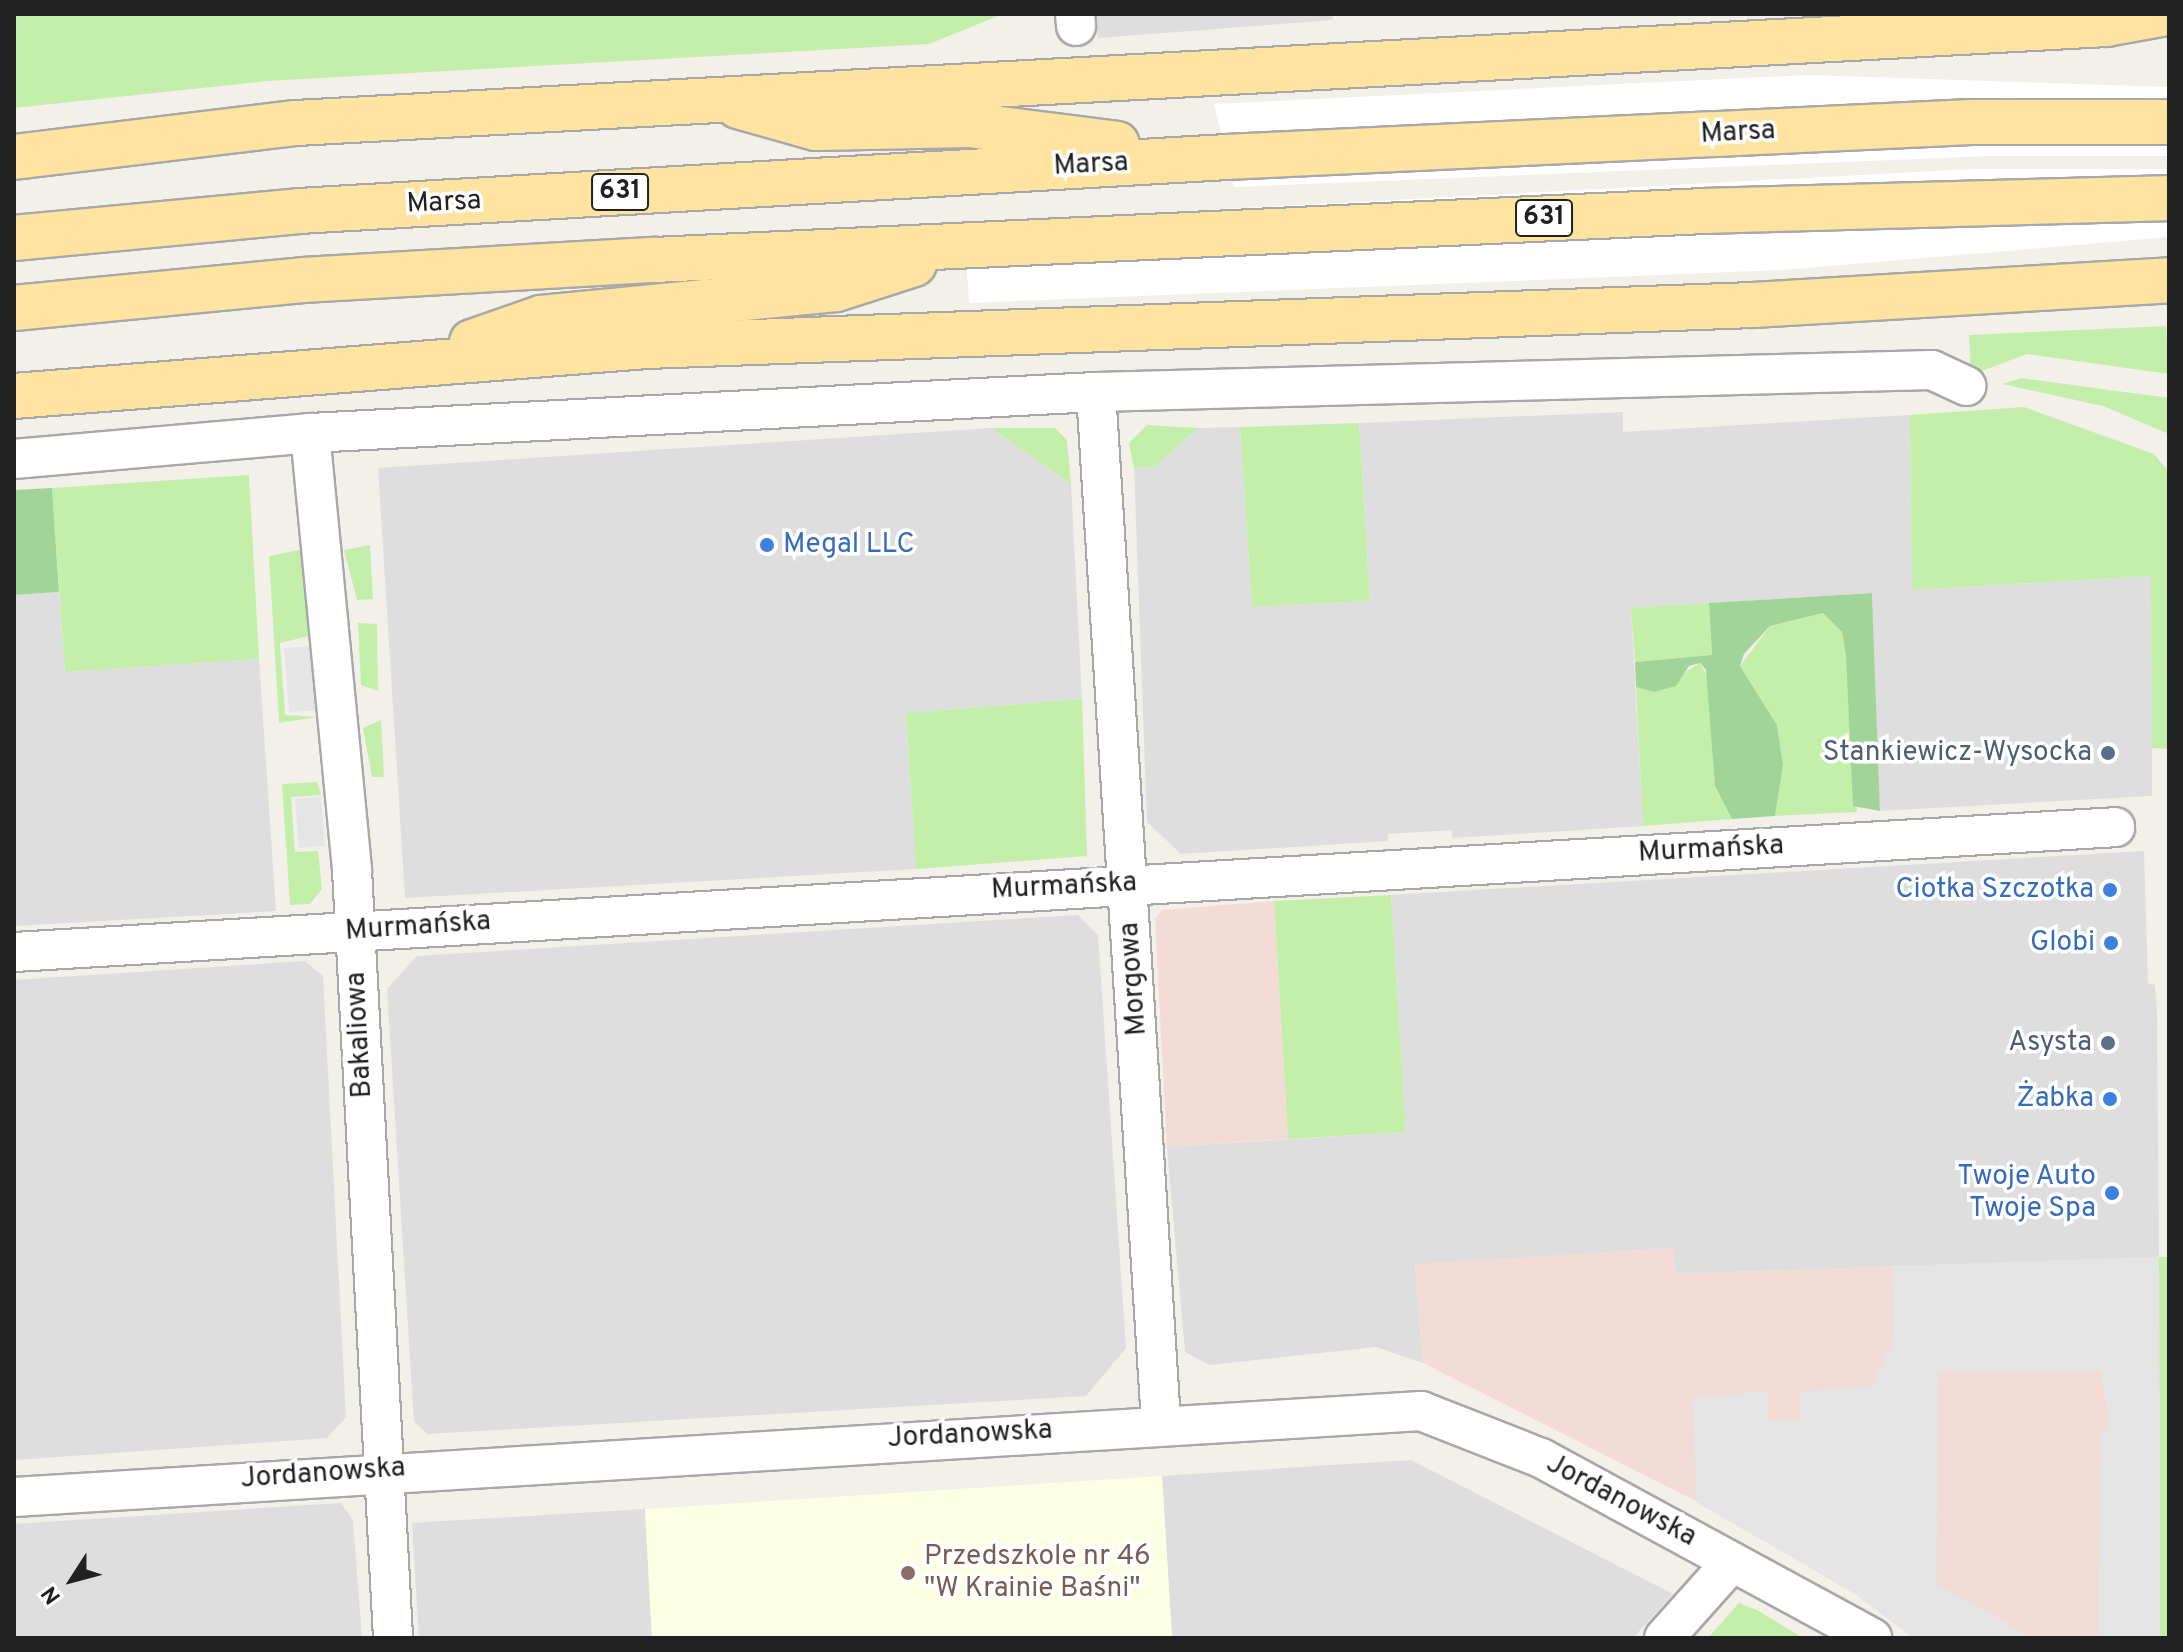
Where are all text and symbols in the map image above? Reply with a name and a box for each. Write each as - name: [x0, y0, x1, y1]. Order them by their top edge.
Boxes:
- street label: Marsa: [1700, 114, 1776, 152]
- street label: Marsa: [1053, 146, 1129, 184]
- road number: 631: [590, 170, 650, 214]
- street label: Marsa: [406, 184, 482, 222]
- road number: 631: [1514, 196, 1574, 240]
- place label: Megal LLC: [783, 528, 915, 562]
- marker: Megal LLC: [758, 536, 776, 554]
- place label: Stankiewicz-Wysocka: [1823, 736, 2092, 770]
- marker: Stankiewicz-Wysocka: [2099, 744, 2117, 762]
- street label: Murmańska: [1637, 829, 1785, 871]
- street label: Murmańska: [990, 866, 1138, 908]
- place label: Ciotka Szczotka: [1895, 873, 2094, 907]
- marker: Ciotka Szczotka: [2101, 881, 2119, 899]
- street label: Murmańska: [344, 905, 492, 949]
- street label: Morgowa: [1113, 921, 1155, 1037]
- place label: Globi: [2030, 926, 2095, 960]
- marker: Globi: [2102, 934, 2120, 952]
- street label: Bakaliowa: [340, 971, 380, 1099]
- place label: Asysta: [2008, 1026, 2092, 1060]
- marker: Asysta: [2099, 1034, 2117, 1052]
- place label: Żabka: [2016, 1082, 2094, 1116]
- marker: Żabka: [2101, 1090, 2119, 1108]
- place label: Twoje Auto Twoje Spa: [1956, 1160, 2096, 1226]
- marker: Twoje Auto Twoje Spa: [2103, 1184, 2121, 1202]
- street label: Jordanowska: [887, 1414, 1053, 1456]
- street label: Jordanowska: [1540, 1447, 1702, 1555]
- street label: Jordanowska: [239, 1451, 407, 1497]
- north arrow: [32, 1540, 112, 1620]
- place label: Przedszkole nr 46 "W Krainie Baśni": [924, 1540, 1151, 1606]
- marker: Przedszkole nr 46 "W Krainie Baśni": [899, 1564, 917, 1582]
- text: N: [37, 1580, 68, 1609]

